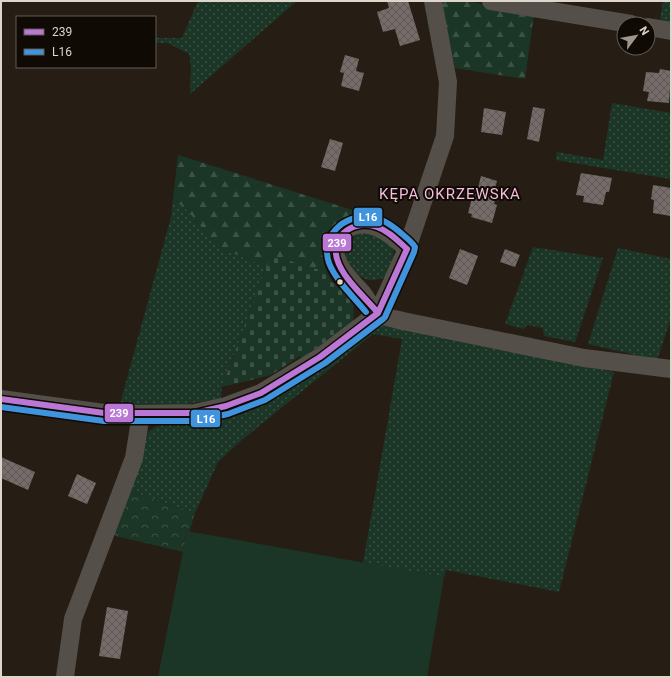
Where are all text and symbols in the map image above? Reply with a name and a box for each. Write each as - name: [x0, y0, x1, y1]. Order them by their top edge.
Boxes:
- legend: [16, 16, 156, 68]
- north arrow: [616, 16, 656, 56]
- text: N: [636, 24, 652, 38]
- text: 239: [52, 25, 72, 39]
- text: L16: [52, 45, 72, 59]
- district label: KĘPA OKRZEWSKA: [379, 185, 521, 203]
- line badge: L16: [353, 207, 383, 227]
- text: L16: [359, 211, 377, 224]
- line badge: 239: [322, 233, 352, 252]
- text: 239: [328, 237, 346, 250]
- unlabelled marker: [335, 277, 345, 287]
- line badge: 239: [104, 403, 134, 423]
- text: 239: [110, 407, 128, 420]
- line badge: L16: [190, 409, 221, 428]
- text: L16: [197, 413, 215, 426]

